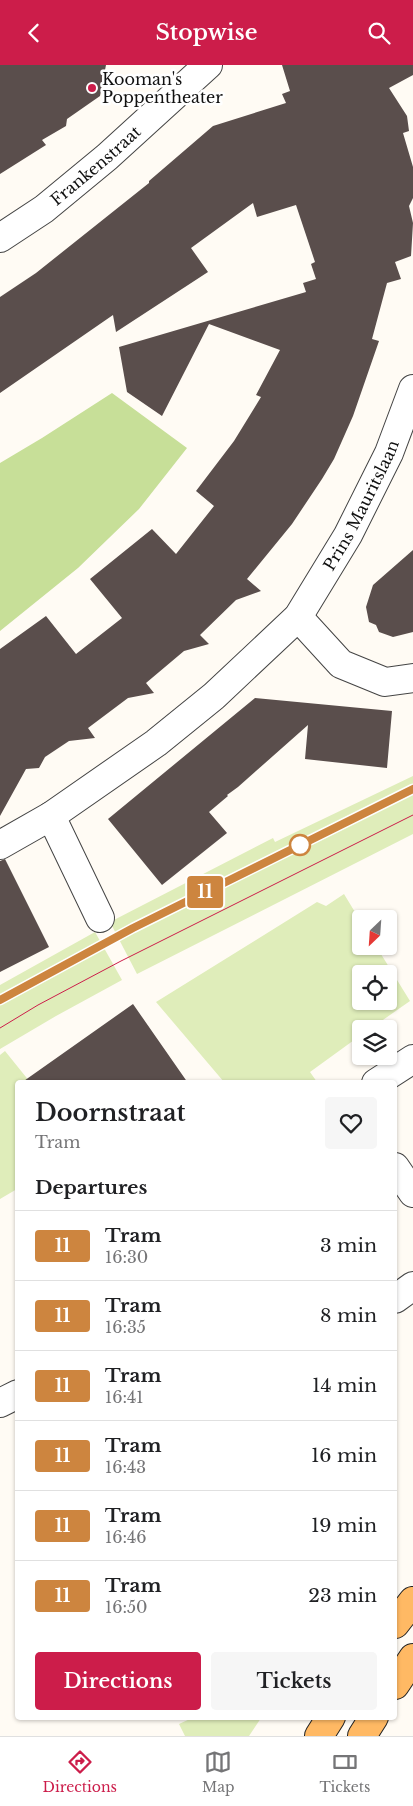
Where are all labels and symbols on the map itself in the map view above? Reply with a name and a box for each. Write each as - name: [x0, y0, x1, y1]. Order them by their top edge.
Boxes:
- place label: Kooman's Poppentheater: [102, 69, 223, 107]
- marker: Kooman's Poppentheater: [86, 82, 98, 94]
- street label: Frankenstraat: [46, 121, 145, 210]
- street label: Prins Mauritslaan: [319, 437, 403, 574]
- unlabelled marker: [289, 834, 311, 856]
- line badge: 11: [182, 876, 228, 908]
- north arrow: [352, 910, 398, 955]

